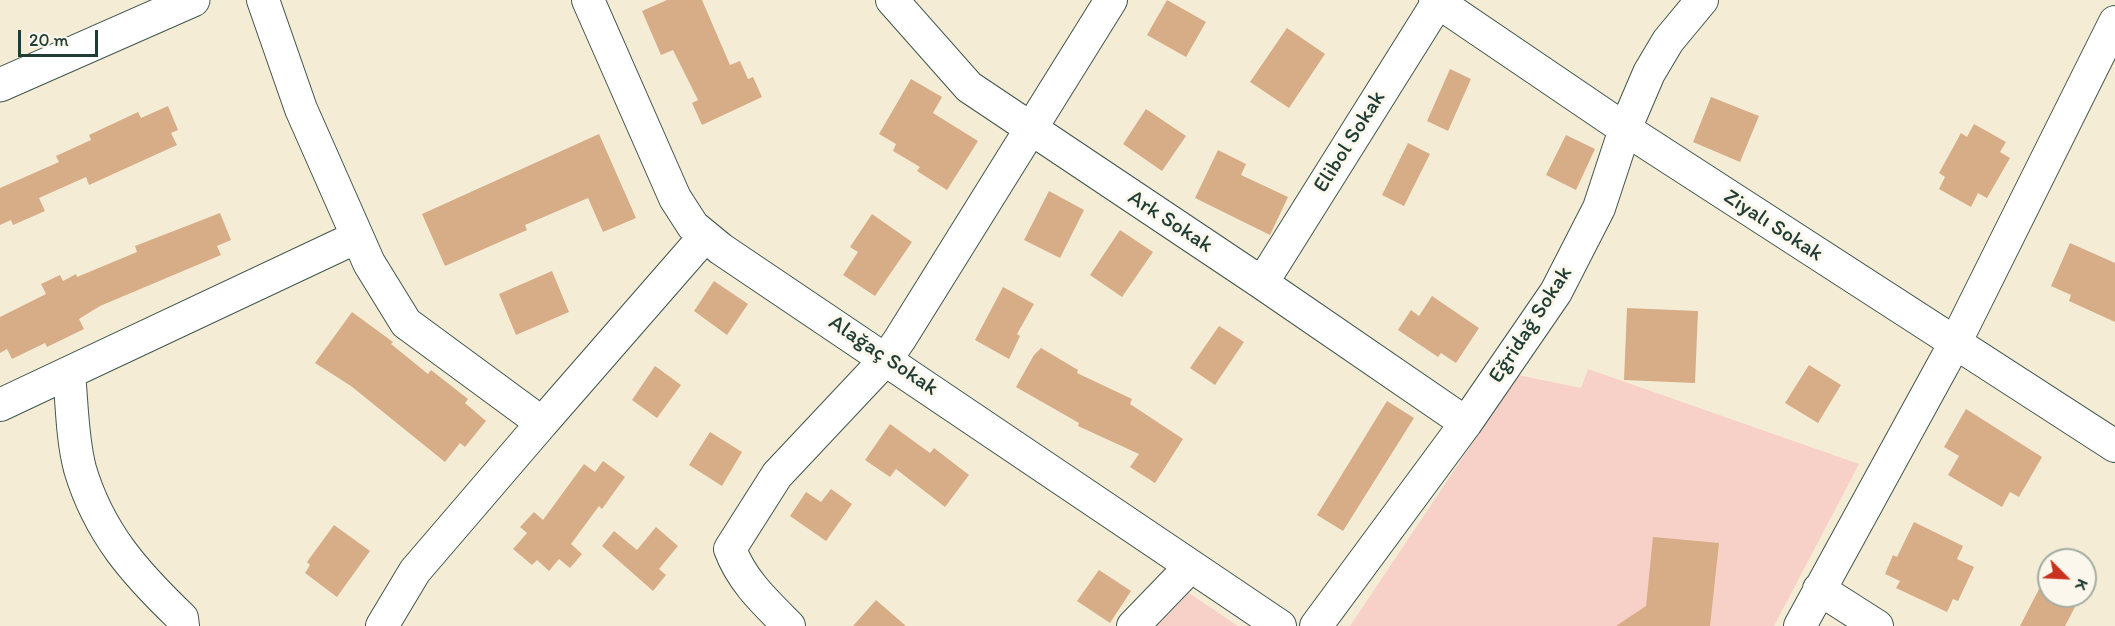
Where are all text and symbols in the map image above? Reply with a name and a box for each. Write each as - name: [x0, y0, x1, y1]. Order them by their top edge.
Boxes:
- scale bar: [21, 18, 100, 56]
- text: 20 m: [29, 29, 69, 51]
- street label: Elibol Sokak: [1308, 86, 1392, 198]
- street label: Ziyalı Sokak: [1718, 184, 1828, 268]
- street label: Ark Sokak: [1123, 185, 1217, 259]
- street label: Eğridağ Sokak: [1484, 262, 1578, 388]
- street label: Alağaç Sokak: [823, 310, 943, 402]
- north arrow: [2037, 548, 2097, 608]
- text: K: [2071, 576, 2093, 593]

